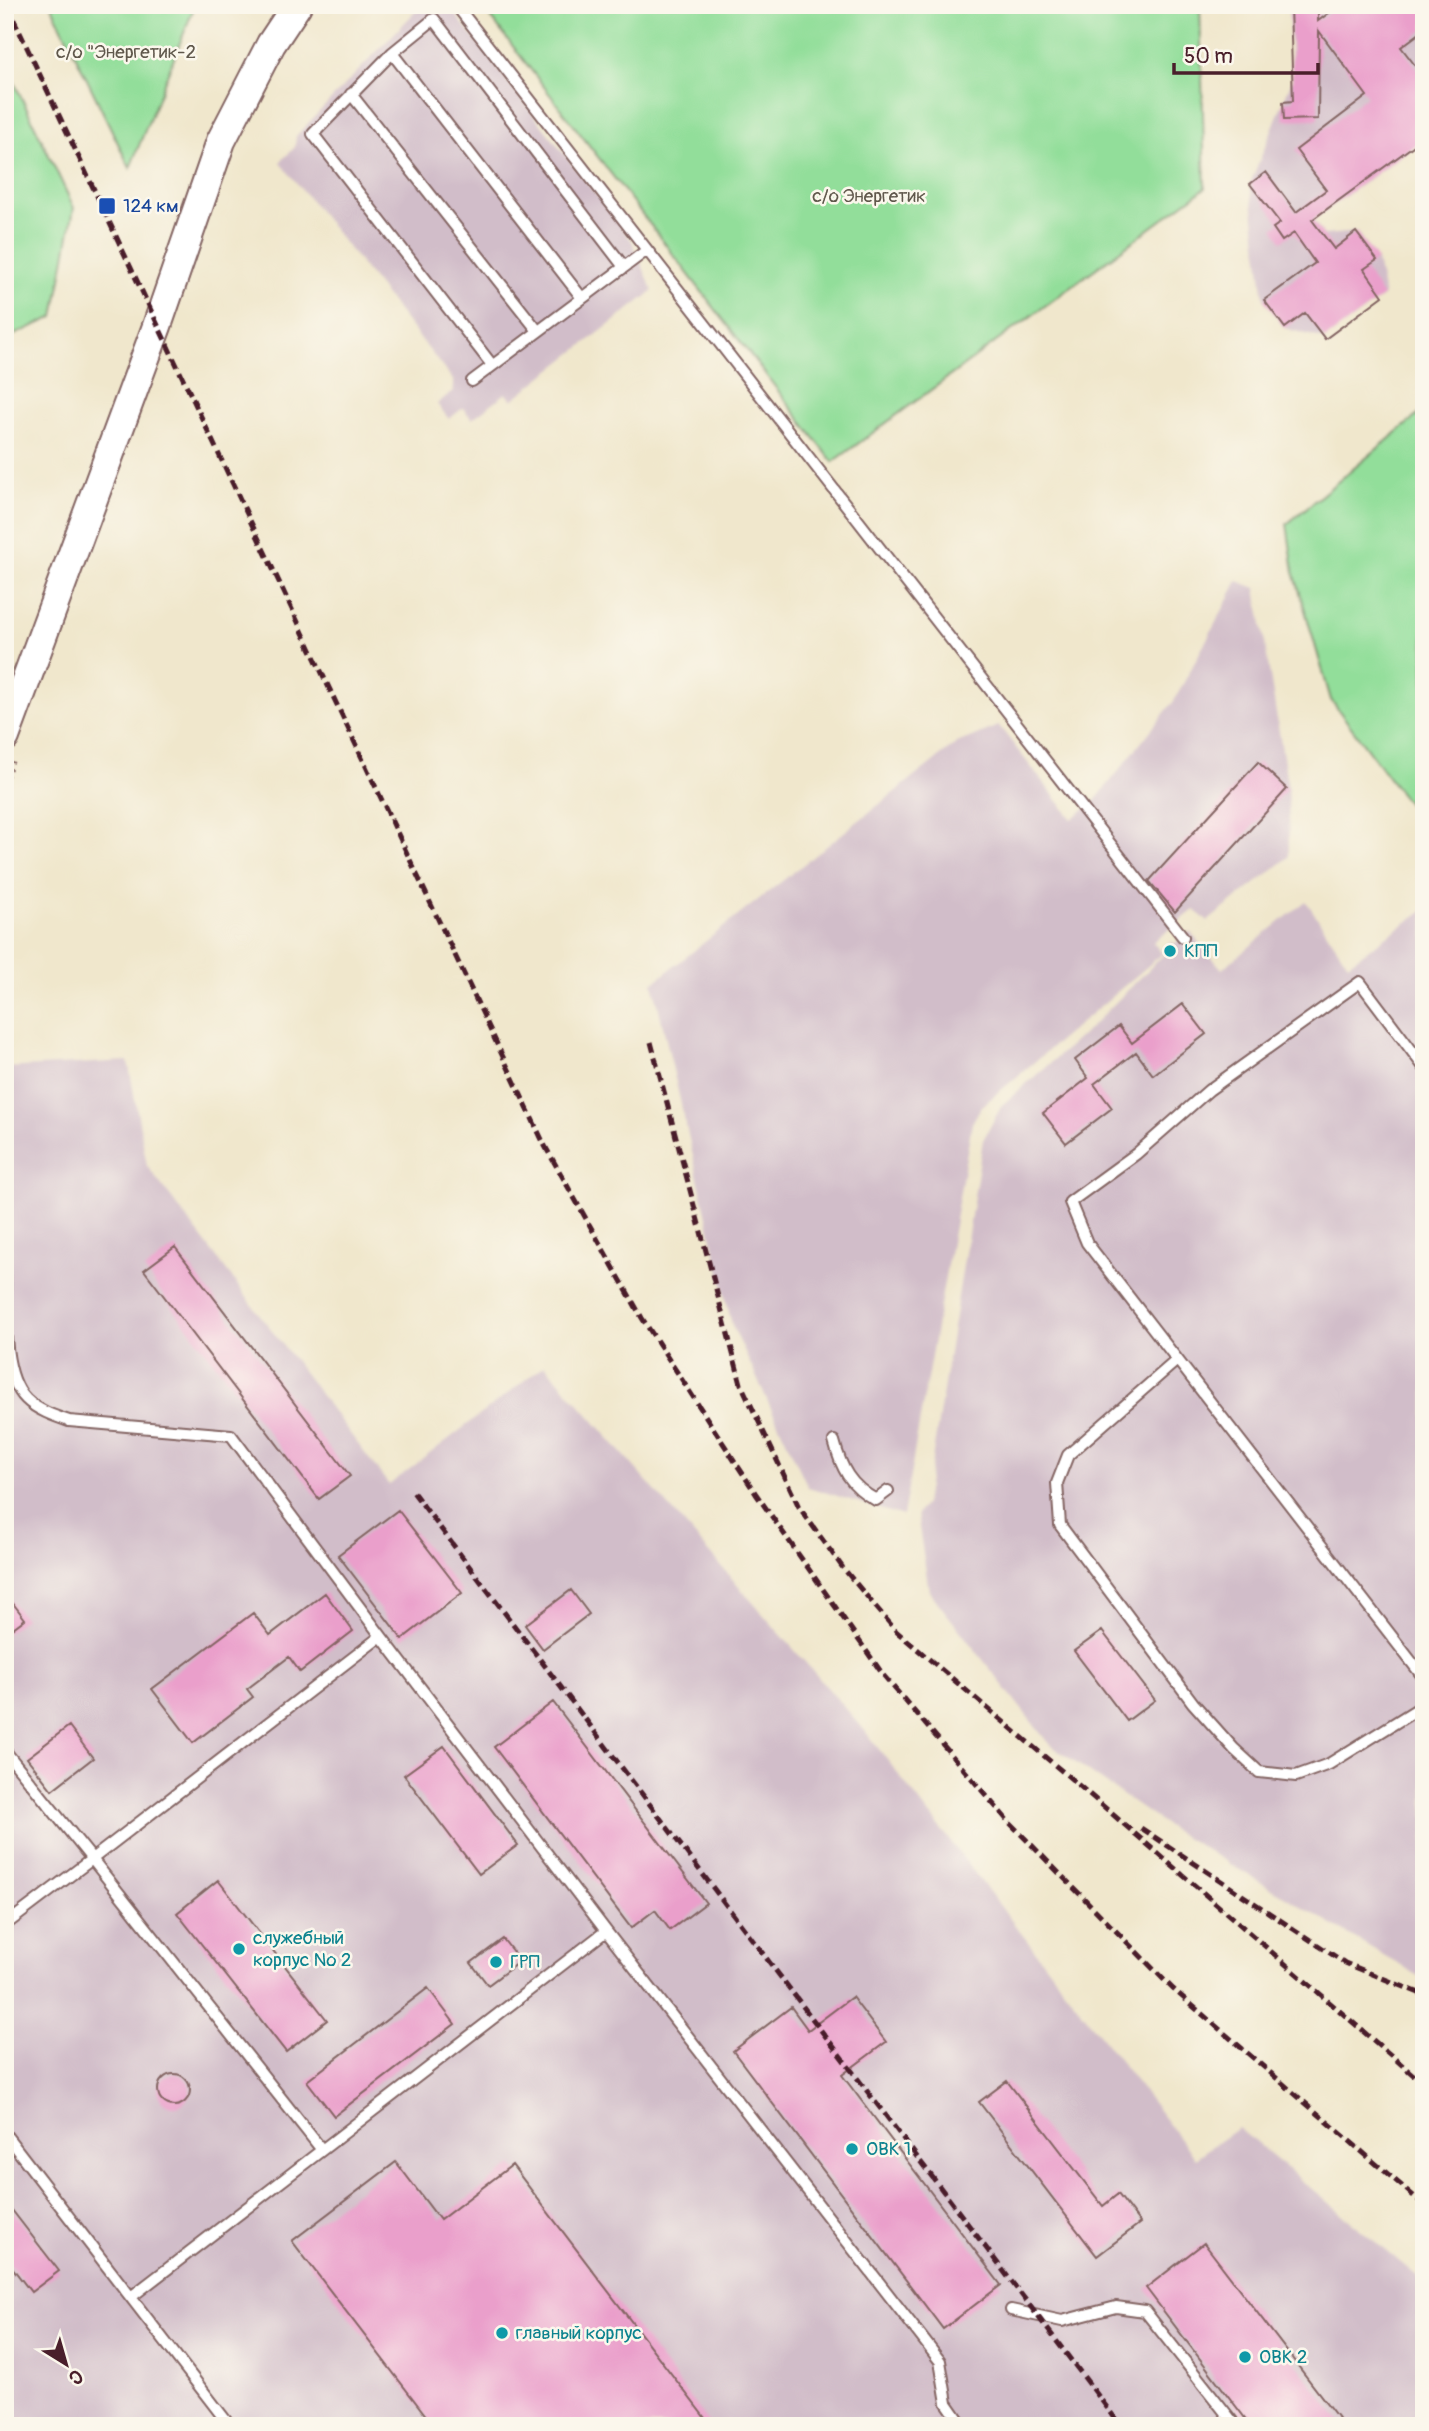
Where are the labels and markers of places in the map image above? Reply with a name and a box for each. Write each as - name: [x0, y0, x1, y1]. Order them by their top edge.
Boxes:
- place label: 124 км: [123, 194, 179, 218]
- marker: 124 км: [97, 196, 117, 216]
- place label: КПП: [1184, 939, 1218, 963]
- marker: КПП: [1162, 943, 1178, 959]
- place label: служебный корпус № 2: [253, 1926, 351, 1972]
- marker: служебный корпус № 2: [231, 1941, 247, 1957]
- place label: ГРП: [510, 1950, 540, 1974]
- marker: ГРП: [488, 1954, 504, 1970]
- place label: ОВК 1: [866, 2137, 911, 2161]
- marker: ОВК 1: [844, 2141, 860, 2157]
- place label: главный корпус: [516, 2321, 642, 2345]
- marker: главный корпус: [494, 2325, 510, 2341]
- place label: ОВК 2: [1259, 2345, 1308, 2369]
- marker: ОВК 2: [1237, 2349, 1253, 2365]

